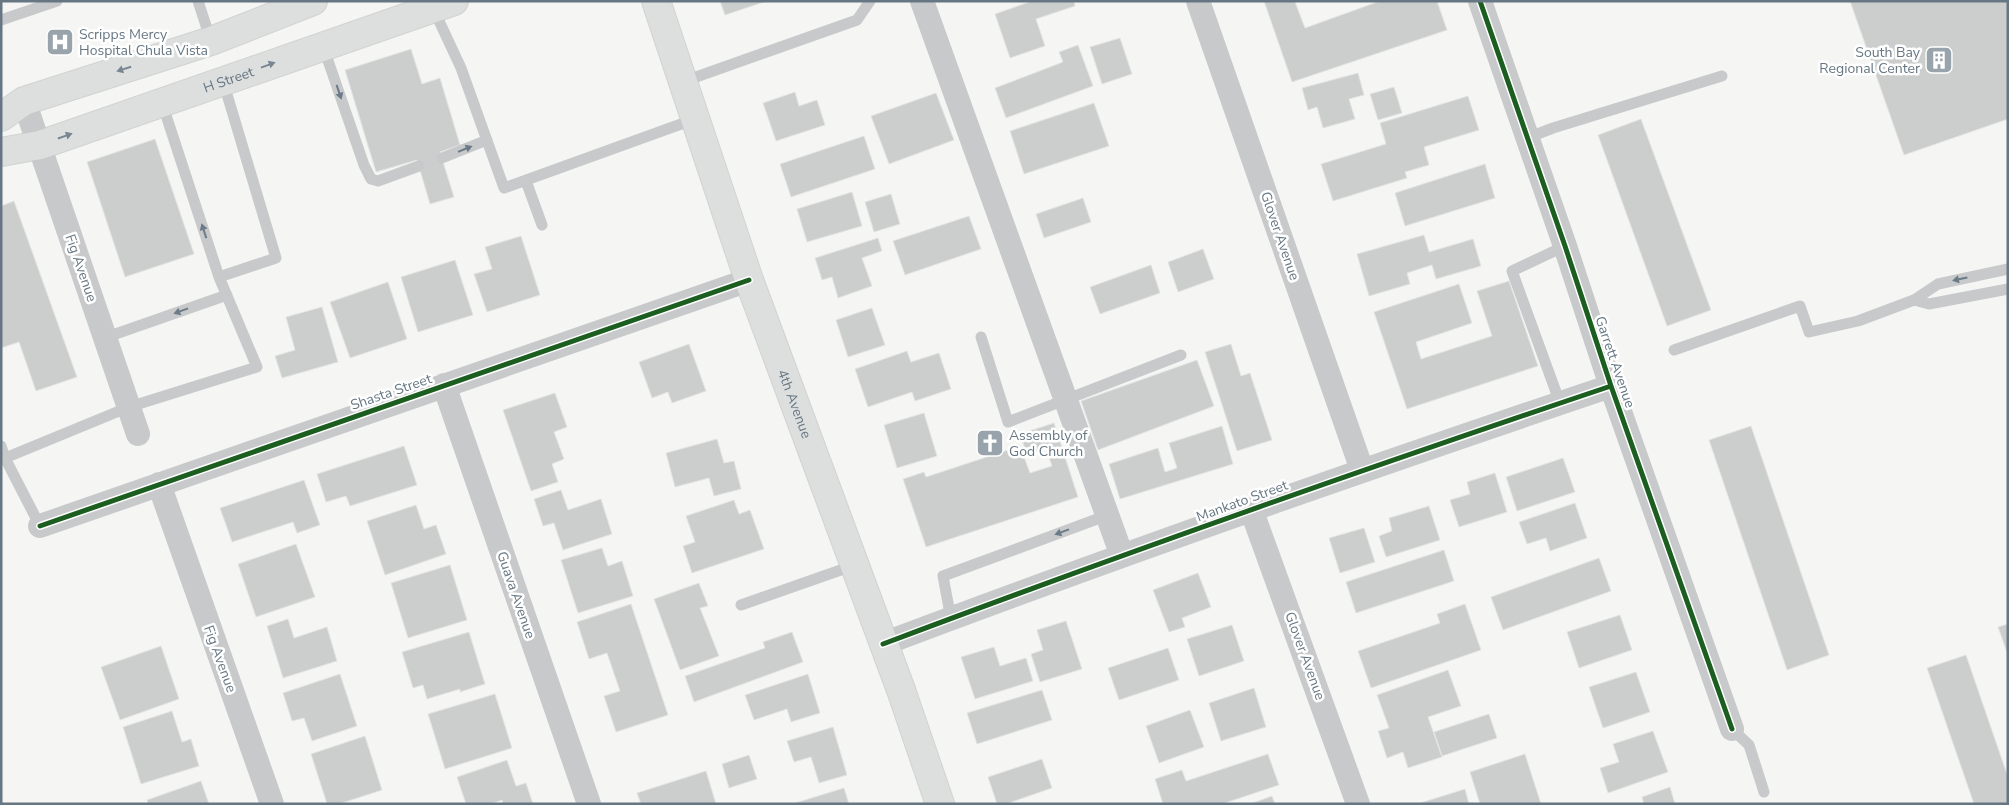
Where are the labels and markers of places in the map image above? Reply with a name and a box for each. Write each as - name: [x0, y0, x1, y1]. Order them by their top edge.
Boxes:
- place label: Scripps Mercy Hospital Chula Vista: [79, 25, 208, 60]
- hospital icon: Scripps Mercy Hospital Chula Vista: [45, 27, 75, 57]
- place label: South Bay Regional Center: [1819, 43, 1921, 78]
- building icon: South Bay Regional Center: [1924, 45, 1954, 75]
- place label: Assembly of God Church: [1009, 426, 1088, 461]
- church icon: Assembly of God Church: [975, 428, 1005, 458]

